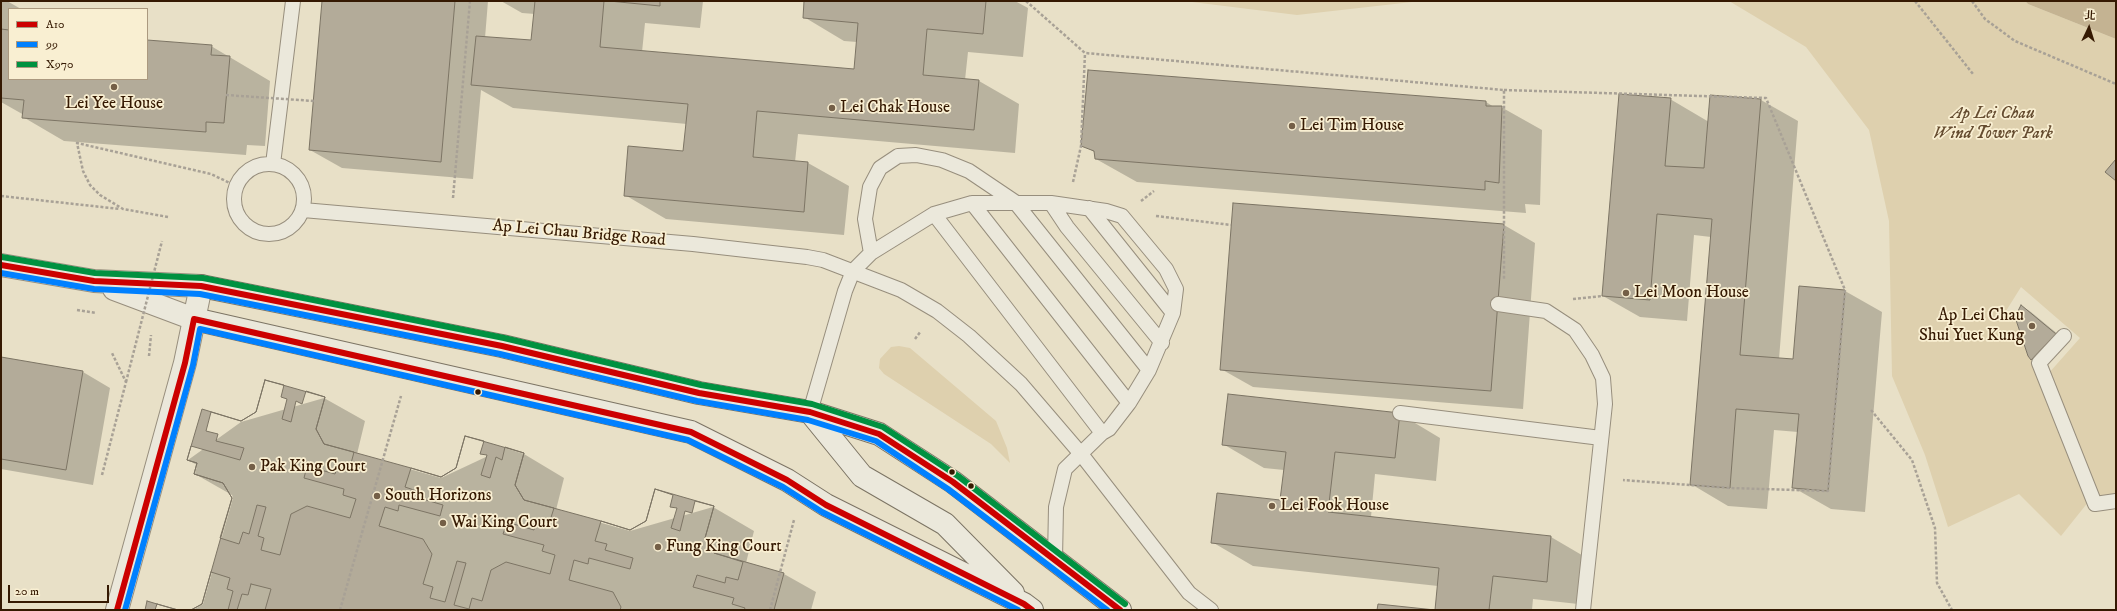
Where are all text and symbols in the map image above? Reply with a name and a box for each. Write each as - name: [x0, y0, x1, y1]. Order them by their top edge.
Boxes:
- legend: [8, 8, 148, 80]
- north arrow: [2069, 8, 2109, 48]
- text: 北: [2084, 9, 2096, 23]
- text: A10: [46, 17, 64, 32]
- text: 99: [46, 37, 58, 52]
- text: X970: [46, 57, 73, 72]
- marker: Lei Yee House: [109, 82, 119, 92]
- place label: Lei Yee House: [65, 94, 163, 114]
- place label: Lei Chak House: [840, 98, 950, 118]
- marker: Lei Chak House: [827, 103, 837, 113]
- park label: Ap Lei Chau Wind Tower Park: [1933, 104, 2053, 144]
- place label: Lei Tim House: [1300, 116, 1404, 136]
- marker: Lei Tim House: [1287, 121, 1297, 131]
- street label: Ap Lei Chau Bridge Road: [492, 216, 666, 252]
- place label: Lei Moon House: [1634, 283, 1749, 303]
- marker: Lei Moon House: [1621, 288, 1631, 298]
- place label: Ap Lei Chau Shui Yuet Kung: [1919, 306, 2024, 346]
- marker: Ap Lei Chau Shui Yuet Kung: [2027, 321, 2037, 331]
- unlabelled marker: [473, 387, 483, 397]
- place label: Pak King Court: [260, 457, 366, 477]
- marker: Pak King Court: [247, 462, 257, 472]
- unlabelled marker: [947, 467, 957, 477]
- unlabelled marker: [966, 481, 976, 491]
- place label: South Horizons: [385, 486, 492, 506]
- marker: South Horizons: [372, 491, 382, 501]
- place label: Lei Fook House: [1280, 496, 1389, 516]
- marker: Lei Fook House: [1267, 501, 1277, 511]
- place label: Wai King Court: [451, 513, 557, 533]
- marker: Wai King Court: [438, 518, 448, 528]
- place label: Fung King Court: [666, 537, 782, 557]
- marker: Fung King Court: [653, 542, 663, 552]
- scale bar: [10, 577, 111, 603]
- text: 20 m: [15, 584, 39, 599]

